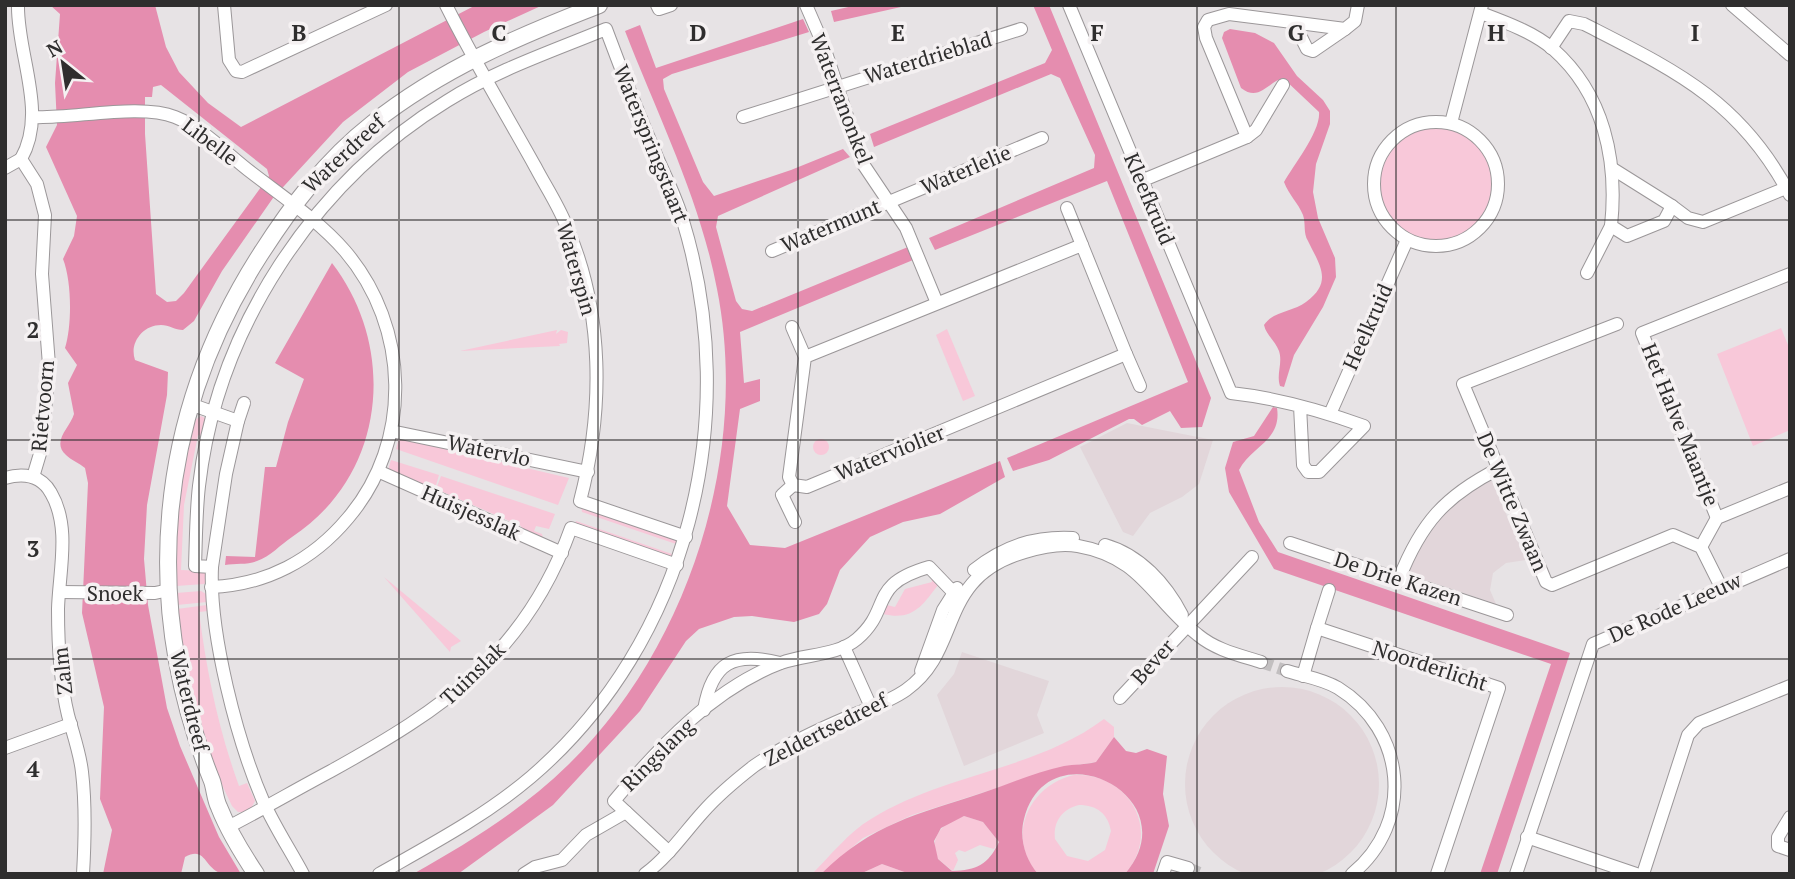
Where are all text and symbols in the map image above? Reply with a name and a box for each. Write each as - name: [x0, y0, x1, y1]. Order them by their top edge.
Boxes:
- text: B: [292, 17, 307, 48]
- text: C: [492, 17, 507, 48]
- text: D: [690, 17, 707, 48]
- text: E: [891, 17, 905, 48]
- text: F: [1090, 17, 1104, 48]
- text: G: [1288, 17, 1305, 48]
- text: H: [1487, 17, 1505, 48]
- text: I: [1691, 17, 1699, 48]
- street label: Waterdrieblad: [861, 24, 995, 90]
- north arrow: [28, 28, 98, 98]
- street label: Waterranonkel: [804, 29, 880, 168]
- text: N: [42, 33, 67, 62]
- street label: Waterspringstaart: [607, 60, 696, 227]
- street label: Waterdreef: [296, 107, 392, 199]
- street label: Libelle: [177, 111, 244, 171]
- street label: Waterlelie: [916, 138, 1015, 201]
- street label: Kleefkruid: [1118, 148, 1182, 249]
- street label: Watermunt: [776, 191, 885, 259]
- street label: Waterspin: [550, 219, 604, 319]
- street label: Heelkruid: [1336, 279, 1399, 374]
- text: 2: [27, 314, 40, 345]
- street label: Het Halve Maantje: [1636, 339, 1726, 510]
- street label: Rietvoorn: [24, 358, 60, 453]
- street label: Waterviolier: [831, 417, 948, 487]
- street label: Watervlo: [445, 428, 533, 472]
- street label: De Witte Zwaan: [1471, 428, 1555, 576]
- street label: Huisjesslak: [418, 478, 525, 546]
- text: 3: [27, 533, 40, 564]
- street label: De Drie Kazen: [1331, 544, 1466, 612]
- street label: De Rode Leeuw: [1604, 565, 1746, 649]
- street label: Snoek: [87, 579, 144, 607]
- street label: Bever: [1124, 633, 1180, 690]
- street label: Noorderlicht: [1369, 633, 1492, 697]
- street label: Tuinslak: [434, 635, 511, 711]
- street label: Zalm: [46, 646, 78, 696]
- street label: Waterdreef: [164, 647, 216, 756]
- street label: Zeldertsedreef: [759, 685, 894, 772]
- street label: Ringslang: [615, 711, 701, 797]
- text: 4: [27, 753, 40, 784]

